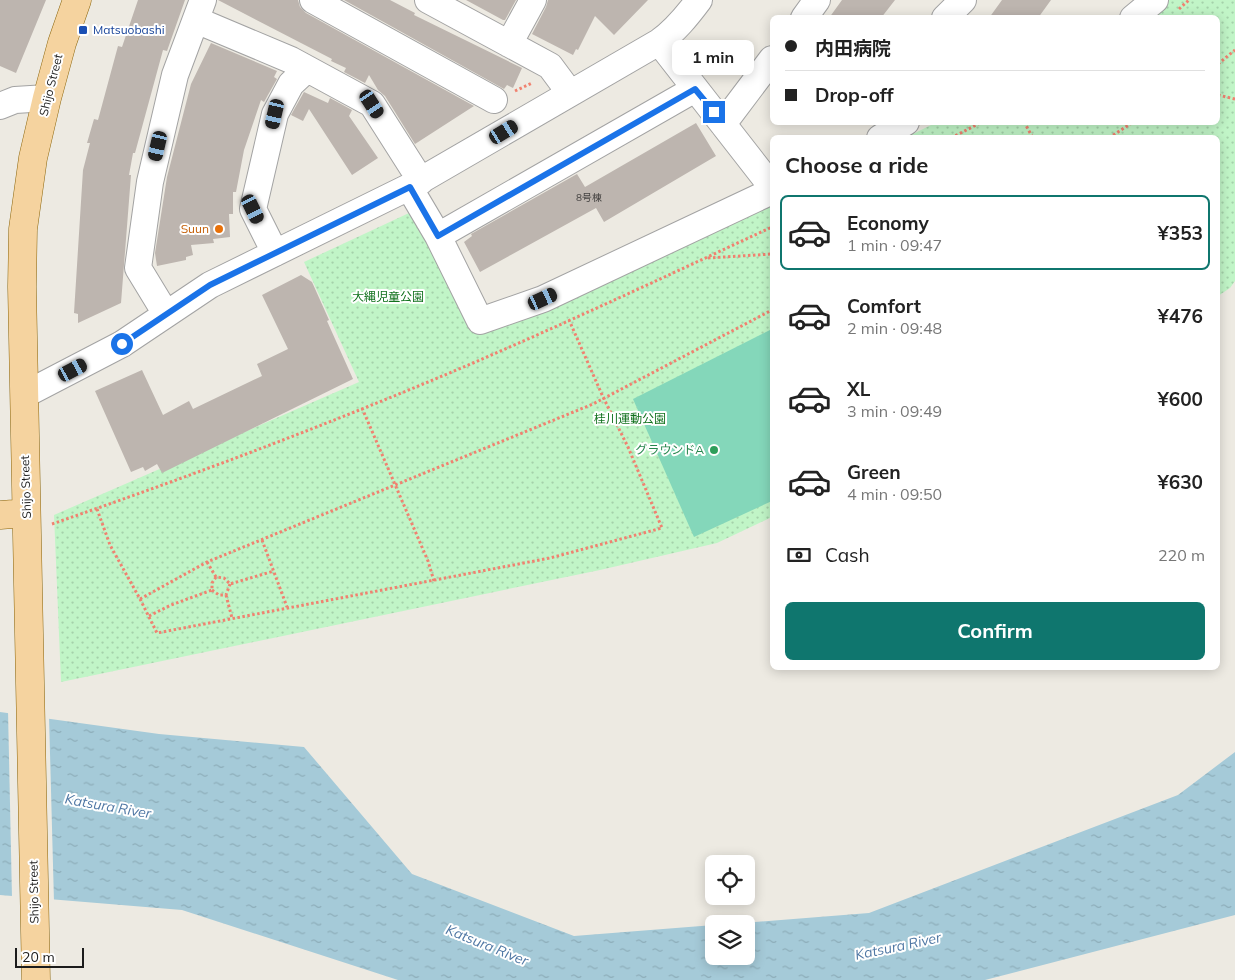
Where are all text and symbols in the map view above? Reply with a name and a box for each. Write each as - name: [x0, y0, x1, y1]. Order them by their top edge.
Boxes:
- place label: Matsuobashi: [93, 22, 165, 37]
- marker: Matsuobashi: [77, 24, 89, 36]
- text: 内田病院: [815, 36, 891, 60]
- callout: 1 min: [673, 39, 755, 74]
- text: 1 min: [692, 47, 734, 67]
- street label: Shijo Street: [36, 52, 65, 117]
- text: Drop-off: [815, 83, 893, 107]
- car: [357, 87, 386, 121]
- car: [264, 98, 285, 130]
- route end: [703, 101, 725, 123]
- car: [487, 118, 520, 146]
- car: [147, 130, 168, 162]
- text: Choose a ride: [785, 151, 928, 179]
- house number: 8号棟: [576, 191, 602, 204]
- car: [239, 192, 266, 226]
- icon: car: [787, 210, 832, 255]
- text: Economy: [847, 211, 929, 235]
- place label: Suun: [181, 221, 209, 236]
- text: ¥353: [1157, 221, 1203, 245]
- marker: Suun: [213, 223, 225, 235]
- text: 1 min · 09:47: [847, 235, 942, 255]
- car: [526, 286, 559, 312]
- park label: 大縄児童公園: [352, 289, 424, 304]
- icon: car: [787, 293, 832, 338]
- text: Comfort: [847, 294, 921, 318]
- text: ¥476: [1157, 304, 1203, 328]
- text: 2 min · 09:48: [847, 318, 942, 338]
- route start: [111, 333, 133, 355]
- car: [56, 356, 89, 384]
- icon: car: [787, 376, 832, 421]
- text: XL: [847, 377, 870, 401]
- text: ¥600: [1157, 387, 1203, 411]
- text: 3 min · 09:49: [847, 401, 942, 421]
- park label: 桂川運動公園: [594, 411, 666, 426]
- place label: グラウンドA: [635, 442, 704, 457]
- marker: グラウンドA: [708, 444, 720, 456]
- street label: Shijo Street: [17, 455, 34, 519]
- icon: car: [787, 459, 832, 504]
- text: Green: [847, 460, 901, 484]
- text: ¥630: [1157, 470, 1203, 494]
- text: 4 min · 09:50: [847, 484, 942, 504]
- icon: cash: [785, 541, 813, 569]
- text: Cash: [825, 543, 870, 567]
- text: 220 m: [1158, 545, 1205, 565]
- button: Confirm: [785, 602, 1205, 660]
- water label: Katsura River: [63, 790, 153, 823]
- map controls: [705, 855, 755, 965]
- button: locate: [705, 855, 755, 905]
- street label: Shijo Street: [25, 860, 42, 924]
- button: layers: [705, 915, 755, 965]
- water label: Katsura River: [443, 920, 532, 970]
- water label: Katsura River: [853, 928, 943, 964]
- scale bar: [15, 945, 84, 968]
- text: 20 m: [22, 948, 55, 966]

